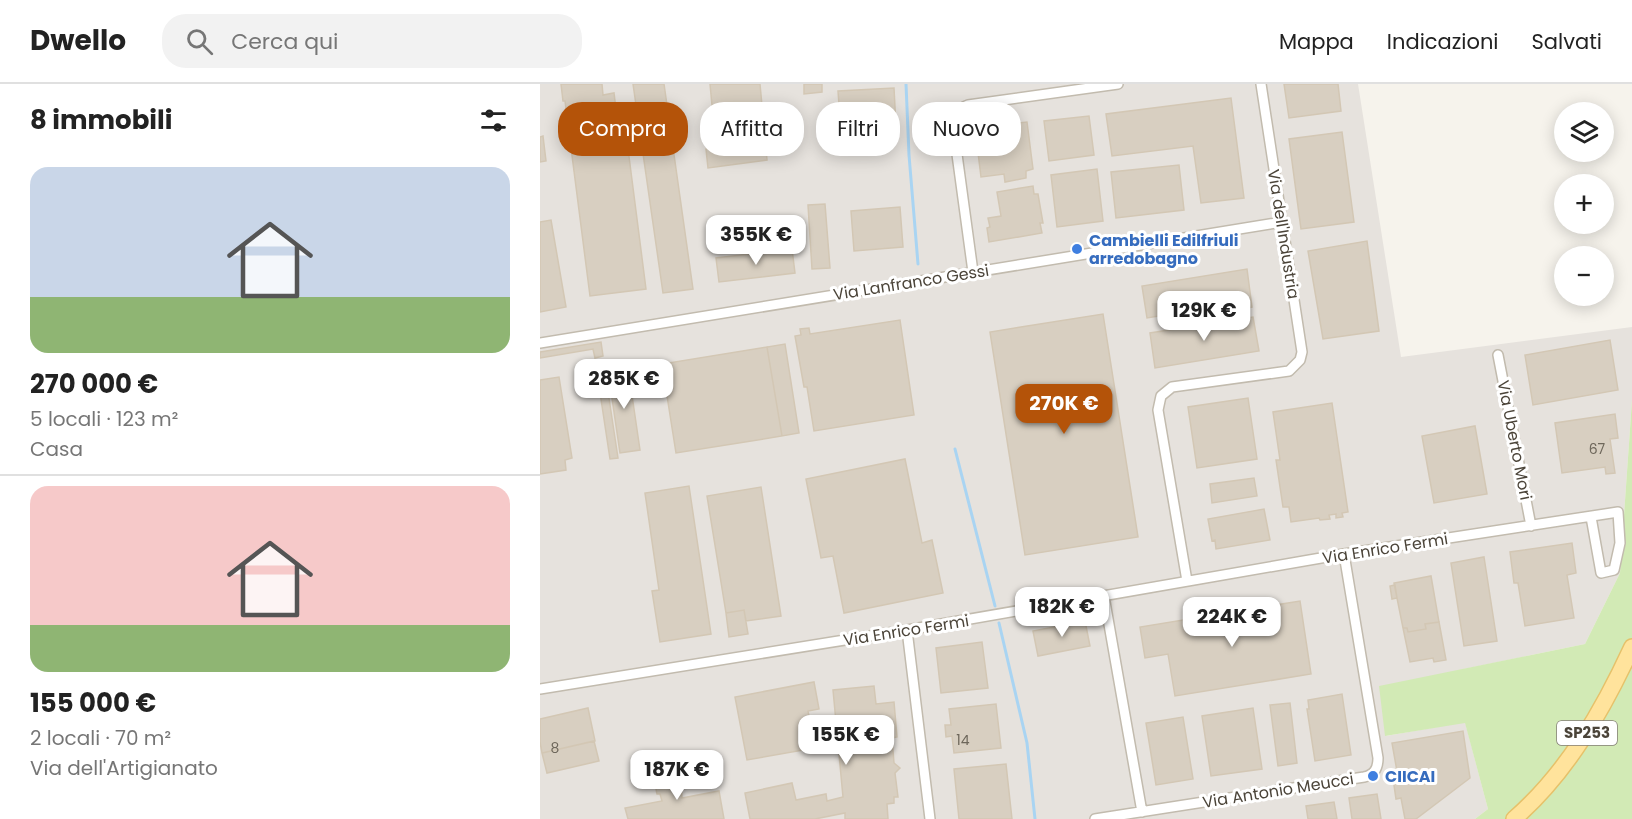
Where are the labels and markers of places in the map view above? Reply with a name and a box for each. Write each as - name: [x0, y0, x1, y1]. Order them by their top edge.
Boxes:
- pin: 355K €: [707, 215, 805, 266]
- place label: Cambielli Edilfriuli arredobagno: [1089, 229, 1239, 270]
- marker: Cambielli Edilfriuli arredobagno: [1070, 242, 1084, 256]
- pin: 129K €: [1155, 291, 1253, 342]
- pin: 285K €: [575, 359, 673, 410]
- pin: 270K €: [1015, 384, 1113, 435]
- pin: 182K €: [1013, 587, 1111, 638]
- pin: 224K €: [1183, 597, 1281, 648]
- pin: 155K €: [797, 715, 895, 766]
- pin: 187K €: [628, 750, 726, 801]
- place label: CIICAI: [1385, 765, 1435, 788]
- marker: CIICAI: [1366, 769, 1380, 783]

